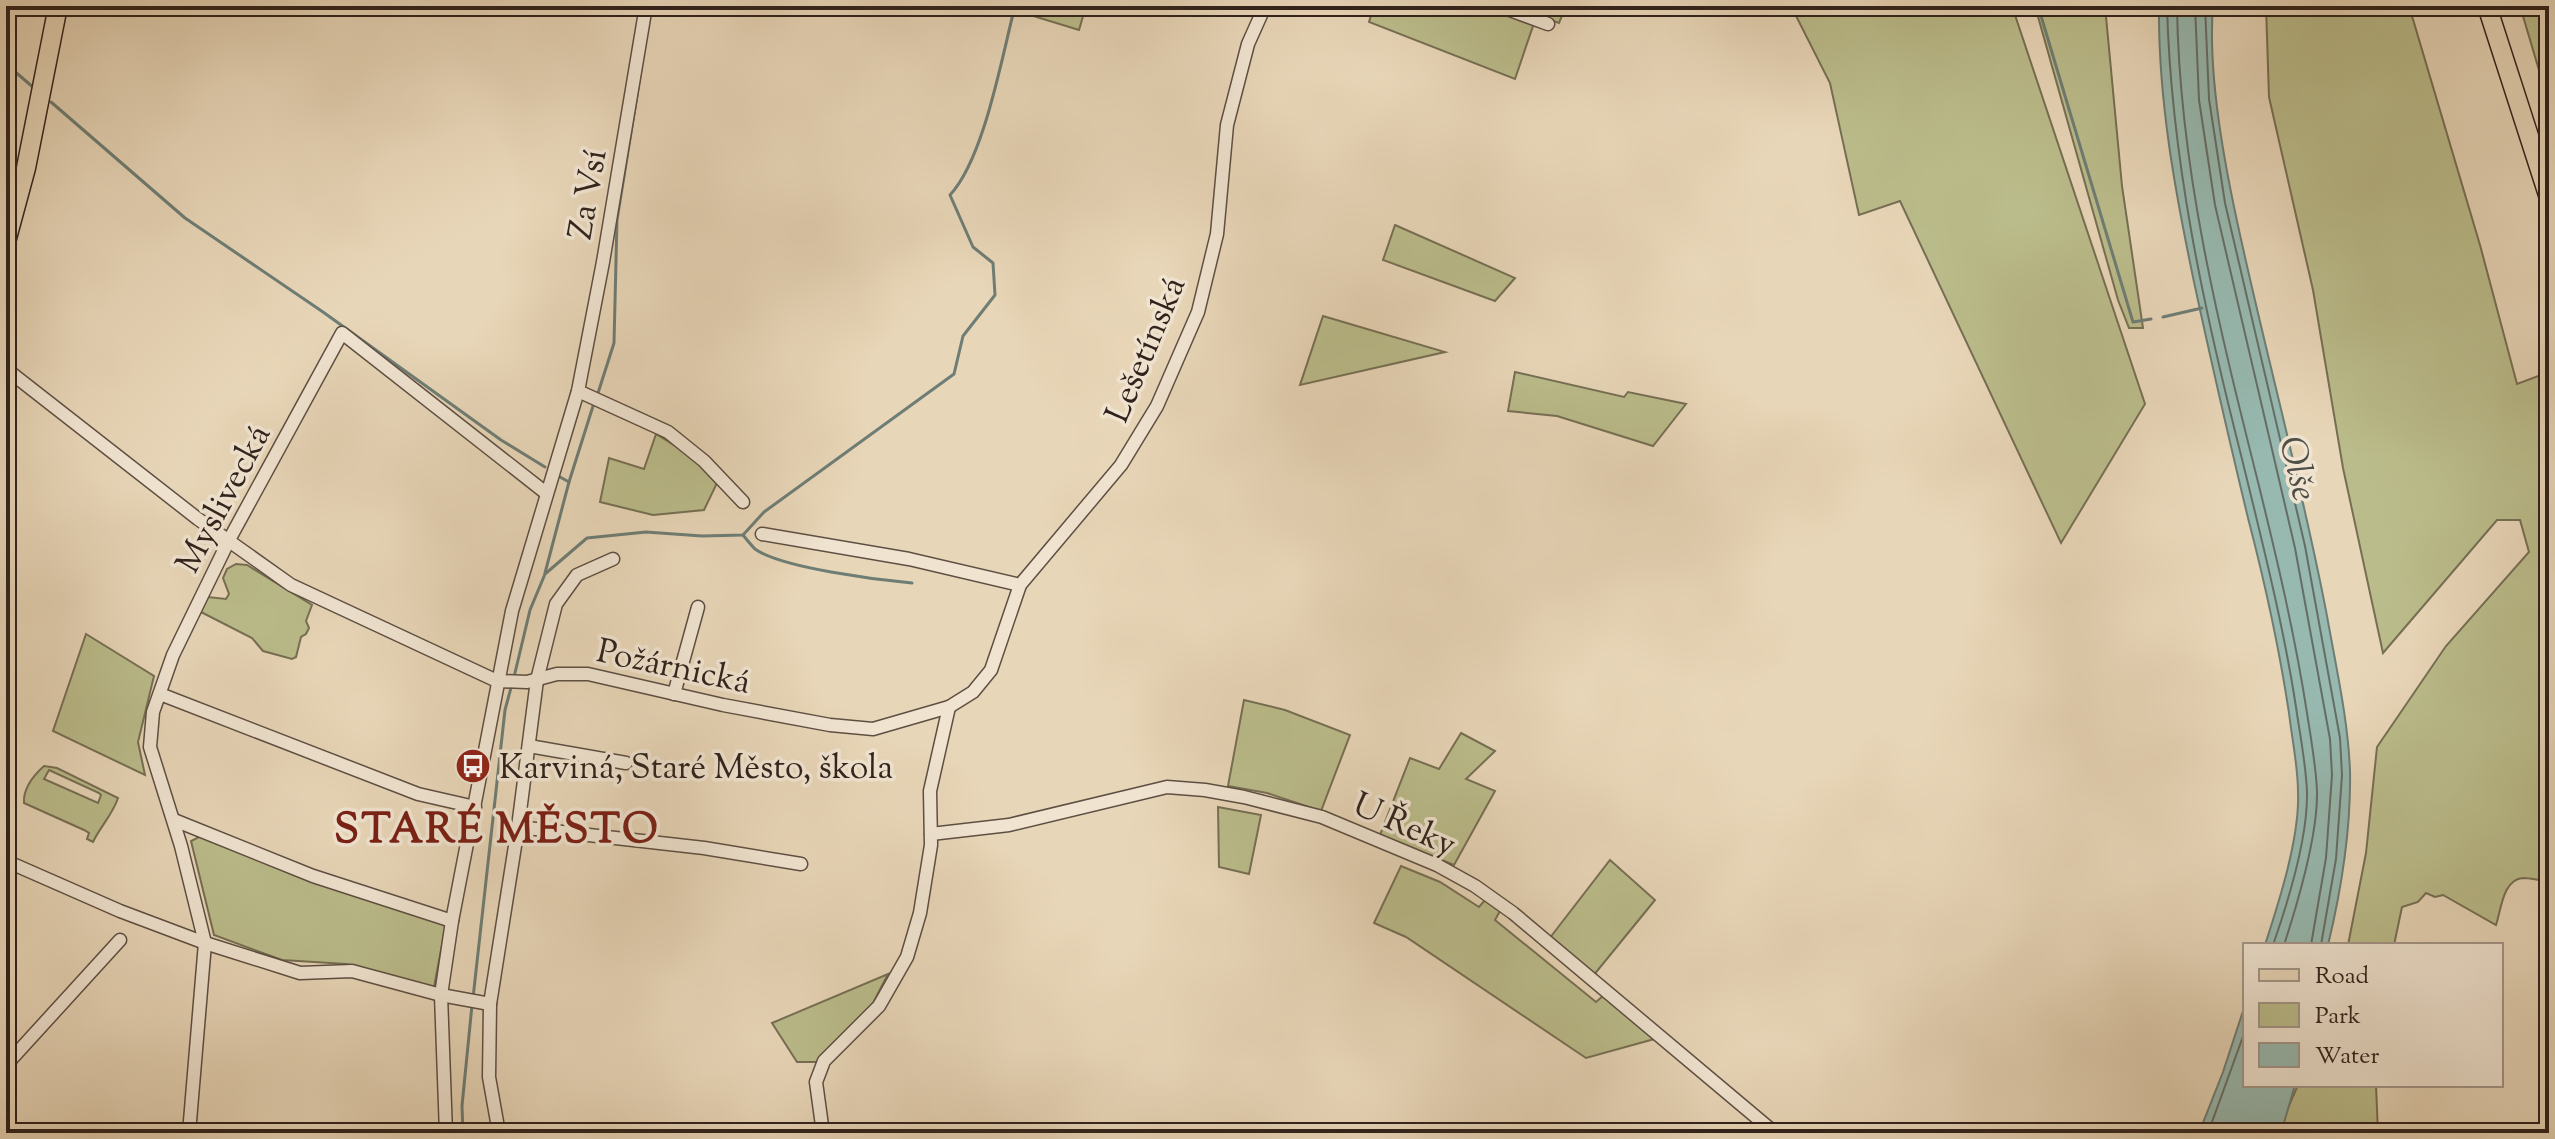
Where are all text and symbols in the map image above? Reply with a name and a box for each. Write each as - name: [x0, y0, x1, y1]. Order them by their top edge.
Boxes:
- street label: Za Vsí: [557, 146, 621, 243]
- street label: Lešetínská: [1095, 270, 1200, 431]
- street label: Myslivecká: [165, 417, 285, 583]
- water label: Olše: [2264, 432, 2329, 506]
- street label: Požárnická: [592, 628, 755, 709]
- place label: Karviná, Staré Město, škola: [499, 745, 893, 794]
- bus stop icon: Karviná, Staré Město, škola: [454, 747, 492, 785]
- street label: U Řeky: [1344, 782, 1463, 871]
- district label: STARÉ MĚSTO: [334, 802, 660, 862]
- legend: [2243, 943, 2503, 1087]
- text: Road: [2315, 960, 2369, 994]
- text: Park: [2315, 1000, 2361, 1034]
- text: Water: [2315, 1040, 2379, 1074]

